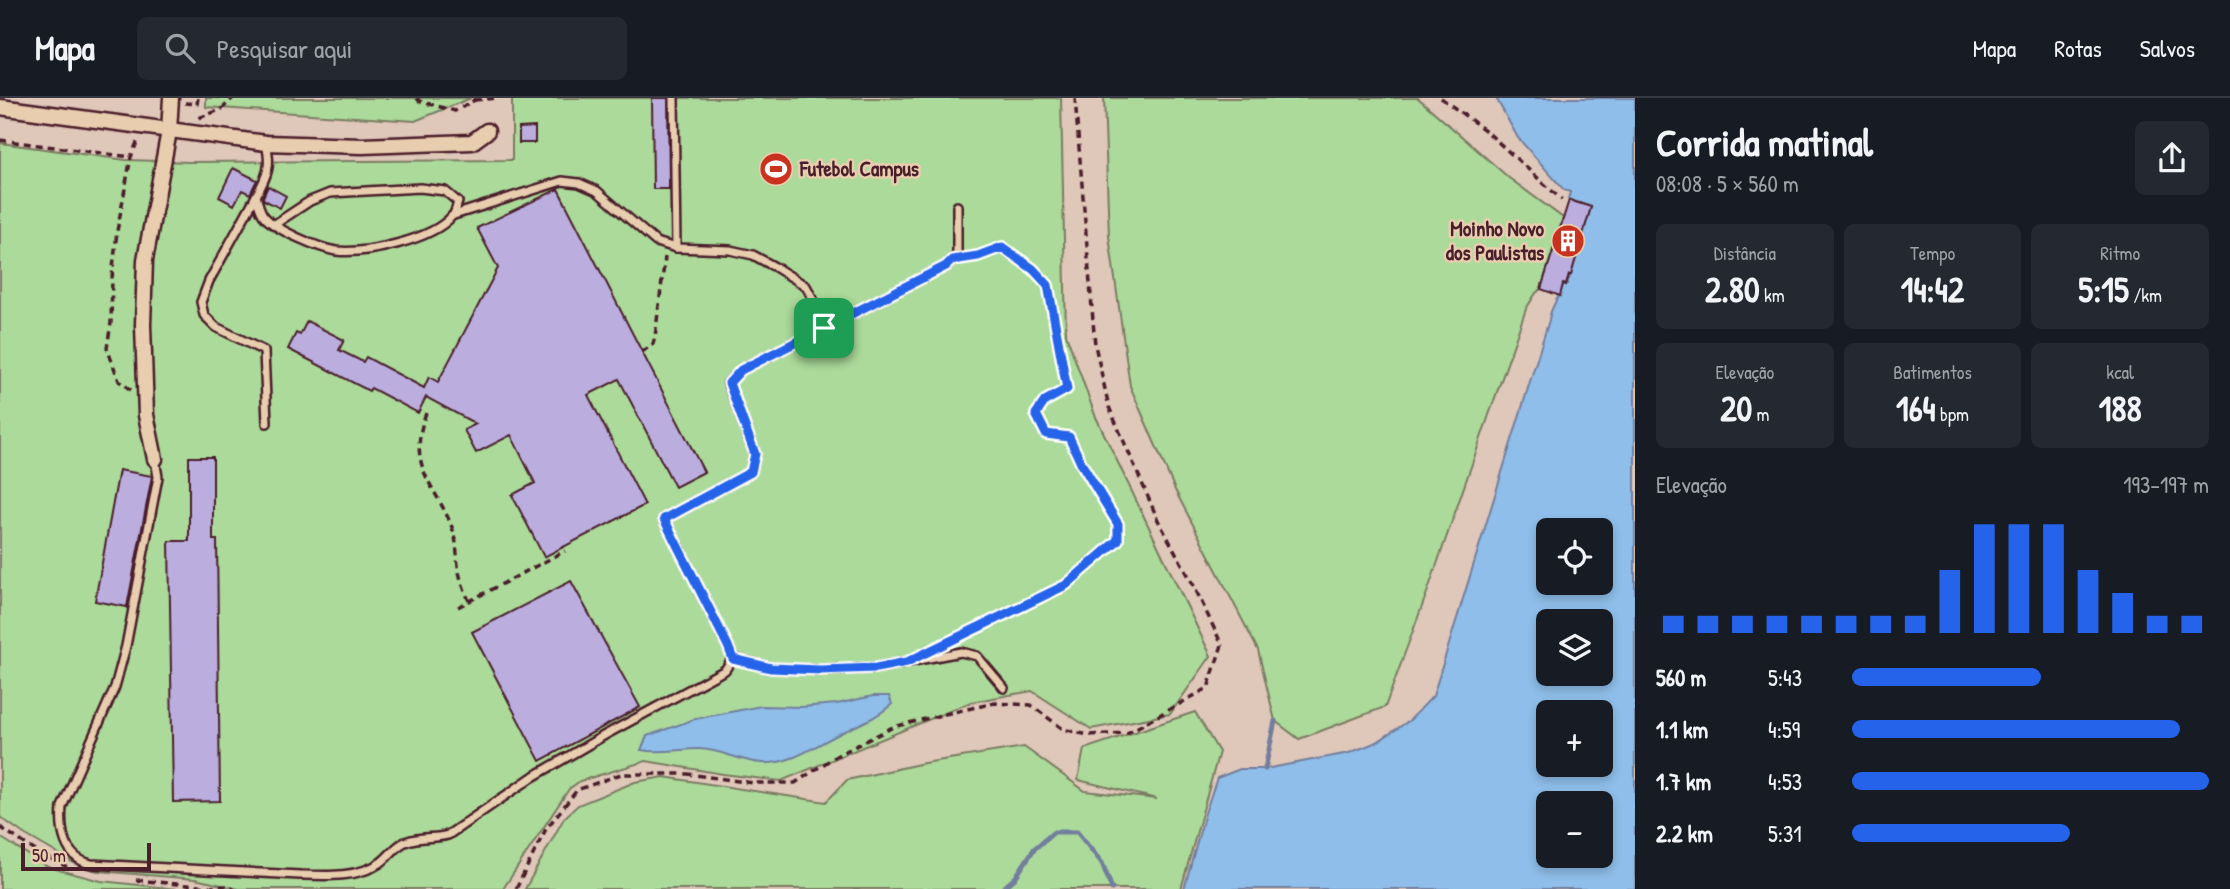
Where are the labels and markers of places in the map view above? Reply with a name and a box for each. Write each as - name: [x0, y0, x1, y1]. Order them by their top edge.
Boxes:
- sports icon: Futebol Campus: [757, 150, 795, 188]
- place label: Futebol Campus: [799, 154, 919, 184]
- place label: Moinho Novo dos Paulistas: [1446, 214, 1545, 267]
- building icon: Moinho Novo dos Paulistas: [1549, 222, 1587, 260]
- pin: [794, 298, 854, 358]

